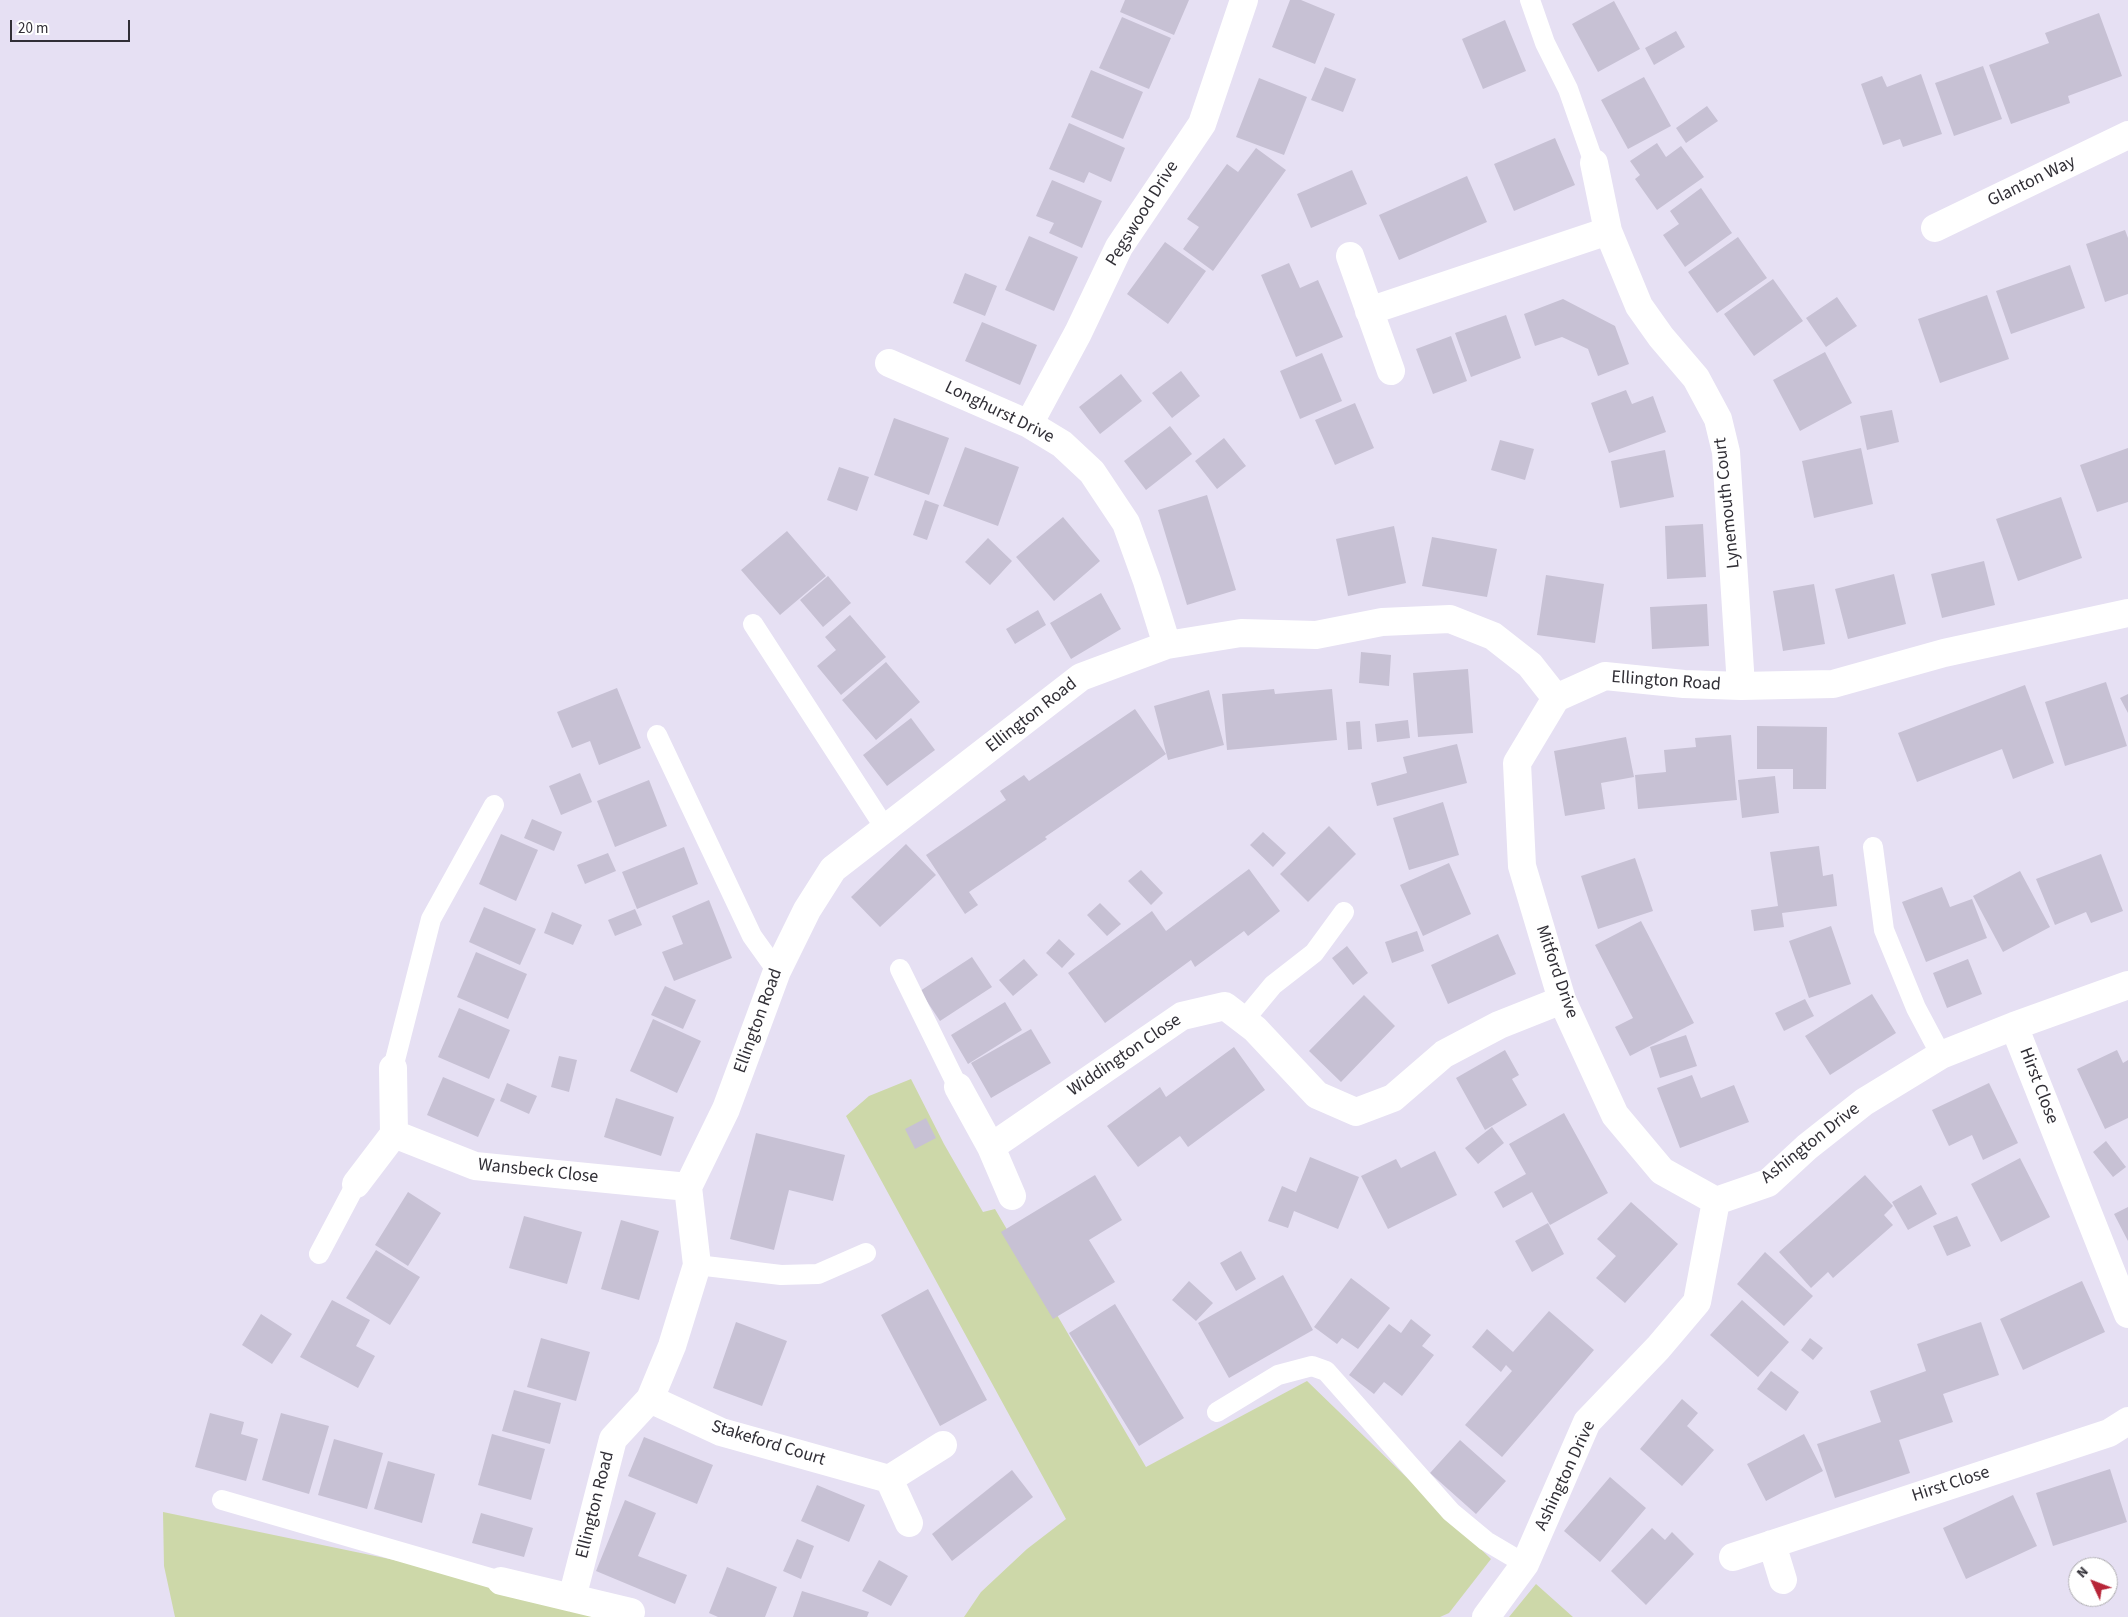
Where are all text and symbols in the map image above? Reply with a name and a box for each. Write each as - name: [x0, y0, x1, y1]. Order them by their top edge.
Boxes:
- scale bar: [12, 10, 132, 42]
- text: 20 m: [18, 18, 48, 39]
- street label: Glanton Way: [1985, 151, 2079, 213]
- street label: Pegswood Drive: [1102, 157, 1184, 271]
- street label: Longhurst Drive: [941, 377, 1057, 449]
- street label: Lynemouth Court: [1710, 437, 1746, 569]
- street label: Ellington Road: [1611, 667, 1721, 697]
- street label: Ellington Road: [982, 674, 1082, 758]
- street label: Mitford Drive: [1530, 923, 1582, 1021]
- street label: Ellington Road: [730, 966, 788, 1076]
- street label: Widdington Close: [1064, 1010, 1186, 1102]
- street label: Hirst Close: [2014, 1045, 2062, 1127]
- street label: Ashington Drive: [1757, 1099, 1865, 1189]
- street label: Wansbeck Close: [477, 1155, 599, 1189]
- street label: Stakeford Court: [708, 1416, 828, 1472]
- street label: Ashington Drive: [1531, 1418, 1601, 1534]
- street label: Ellington Road: [572, 1449, 620, 1561]
- street label: Hirst Close: [1909, 1462, 1993, 1508]
- north arrow: [2068, 1557, 2118, 1607]
- text: N: [2072, 1562, 2093, 1583]

